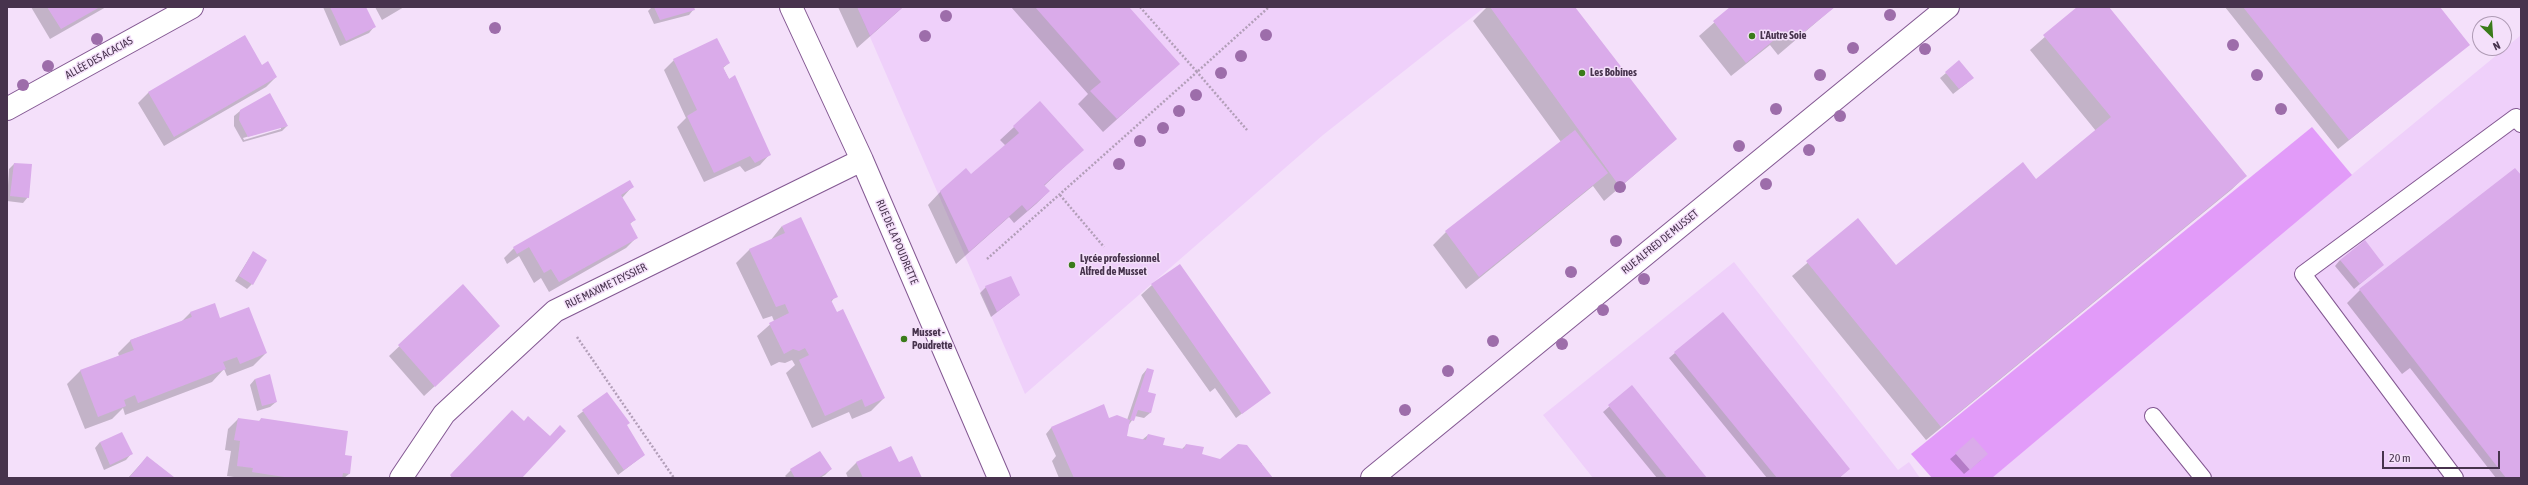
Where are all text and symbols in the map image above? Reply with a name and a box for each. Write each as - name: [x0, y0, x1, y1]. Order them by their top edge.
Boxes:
- north arrow: [2472, 16, 2512, 56]
- place label: L'Autre Soie: [1760, 29, 1806, 43]
- marker: L'Autre Soie: [1747, 31, 1757, 41]
- street label: ALLÉE DES ACACIAS: [63, 34, 135, 82]
- text: N: [2491, 39, 2502, 53]
- place label: Les Bobines: [1590, 66, 1637, 80]
- marker: Les Bobines: [1577, 68, 1587, 78]
- street label: RUE DE LA POUDRETTE: [873, 198, 921, 286]
- street label: RUE ALFRED DE MUSSET: [1619, 207, 1701, 277]
- place label: Lycée professionnel Alfred de Musset: [1080, 252, 1160, 278]
- marker: Lycée professionnel Alfred de Musset: [1067, 260, 1077, 270]
- street label: RUE MAXIME TEYSSIER: [563, 261, 649, 311]
- place label: Musset - Poudrette: [912, 326, 952, 352]
- marker: Musset - Poudrette: [899, 334, 909, 344]
- scale bar: [2384, 443, 2502, 469]
- text: 20 m: [2389, 451, 2411, 465]

